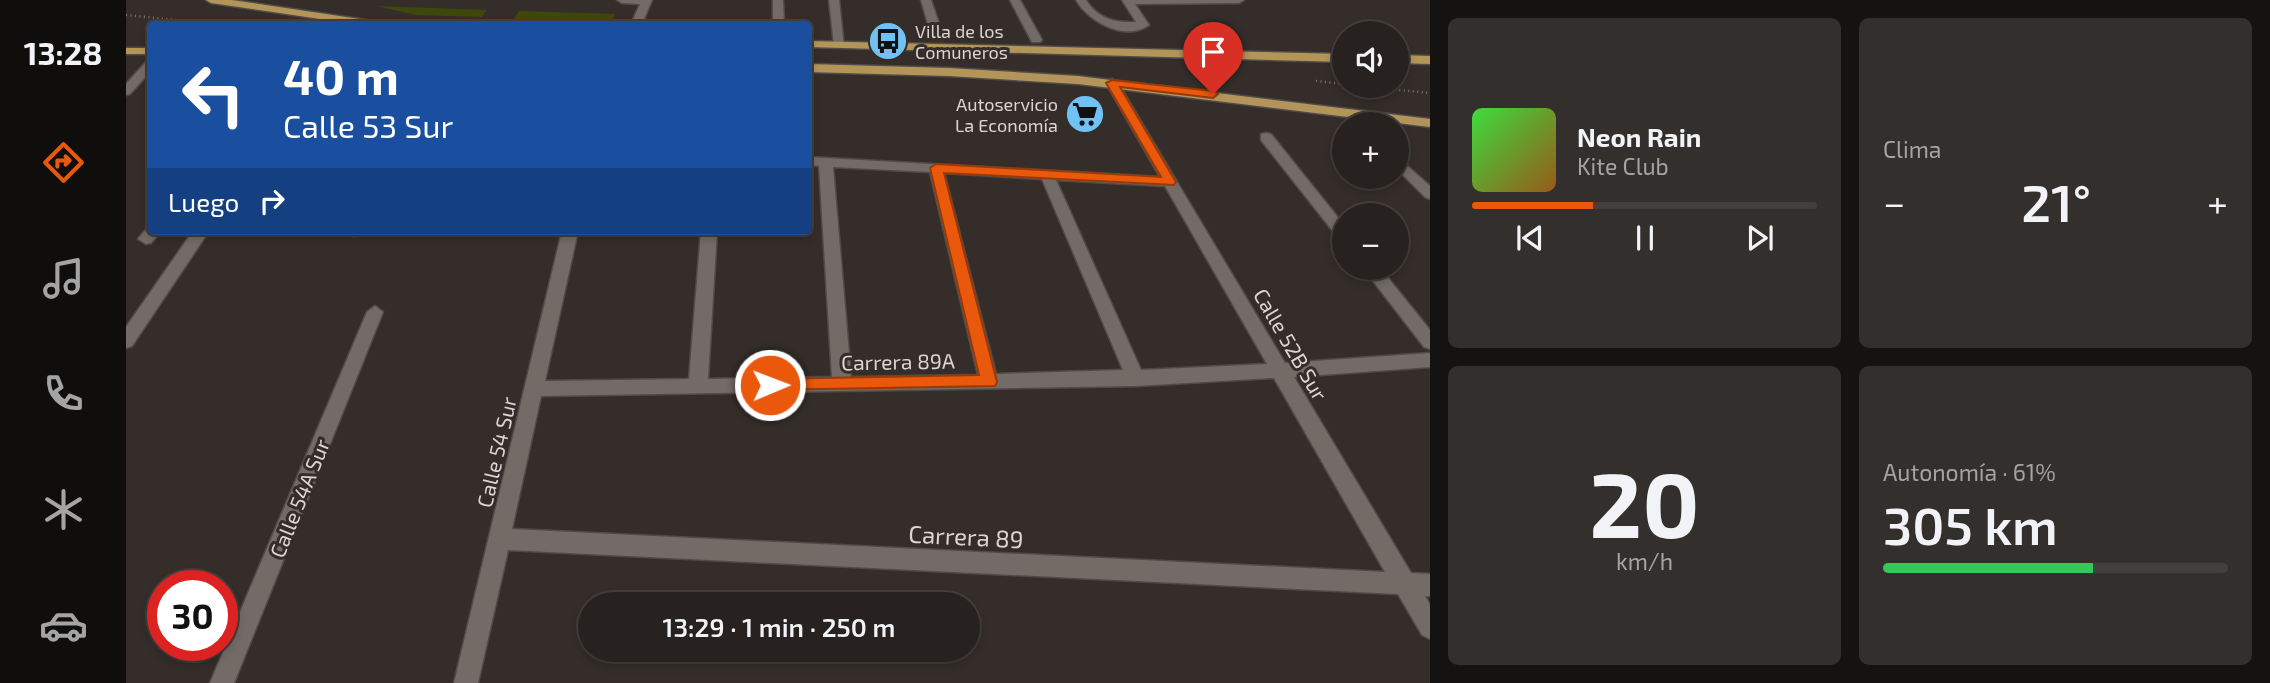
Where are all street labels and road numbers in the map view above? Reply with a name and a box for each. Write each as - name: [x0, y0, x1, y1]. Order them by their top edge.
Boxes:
- street label: Calle 52B Sur: [1249, 284, 1333, 405]
- street label: Carrera 89A: [841, 348, 955, 374]
- street label: Calle 54 Sur: [471, 394, 521, 510]
- street label: Calle 54A Sur: [264, 435, 334, 561]
- street label: Carrera 89: [908, 519, 1024, 553]

